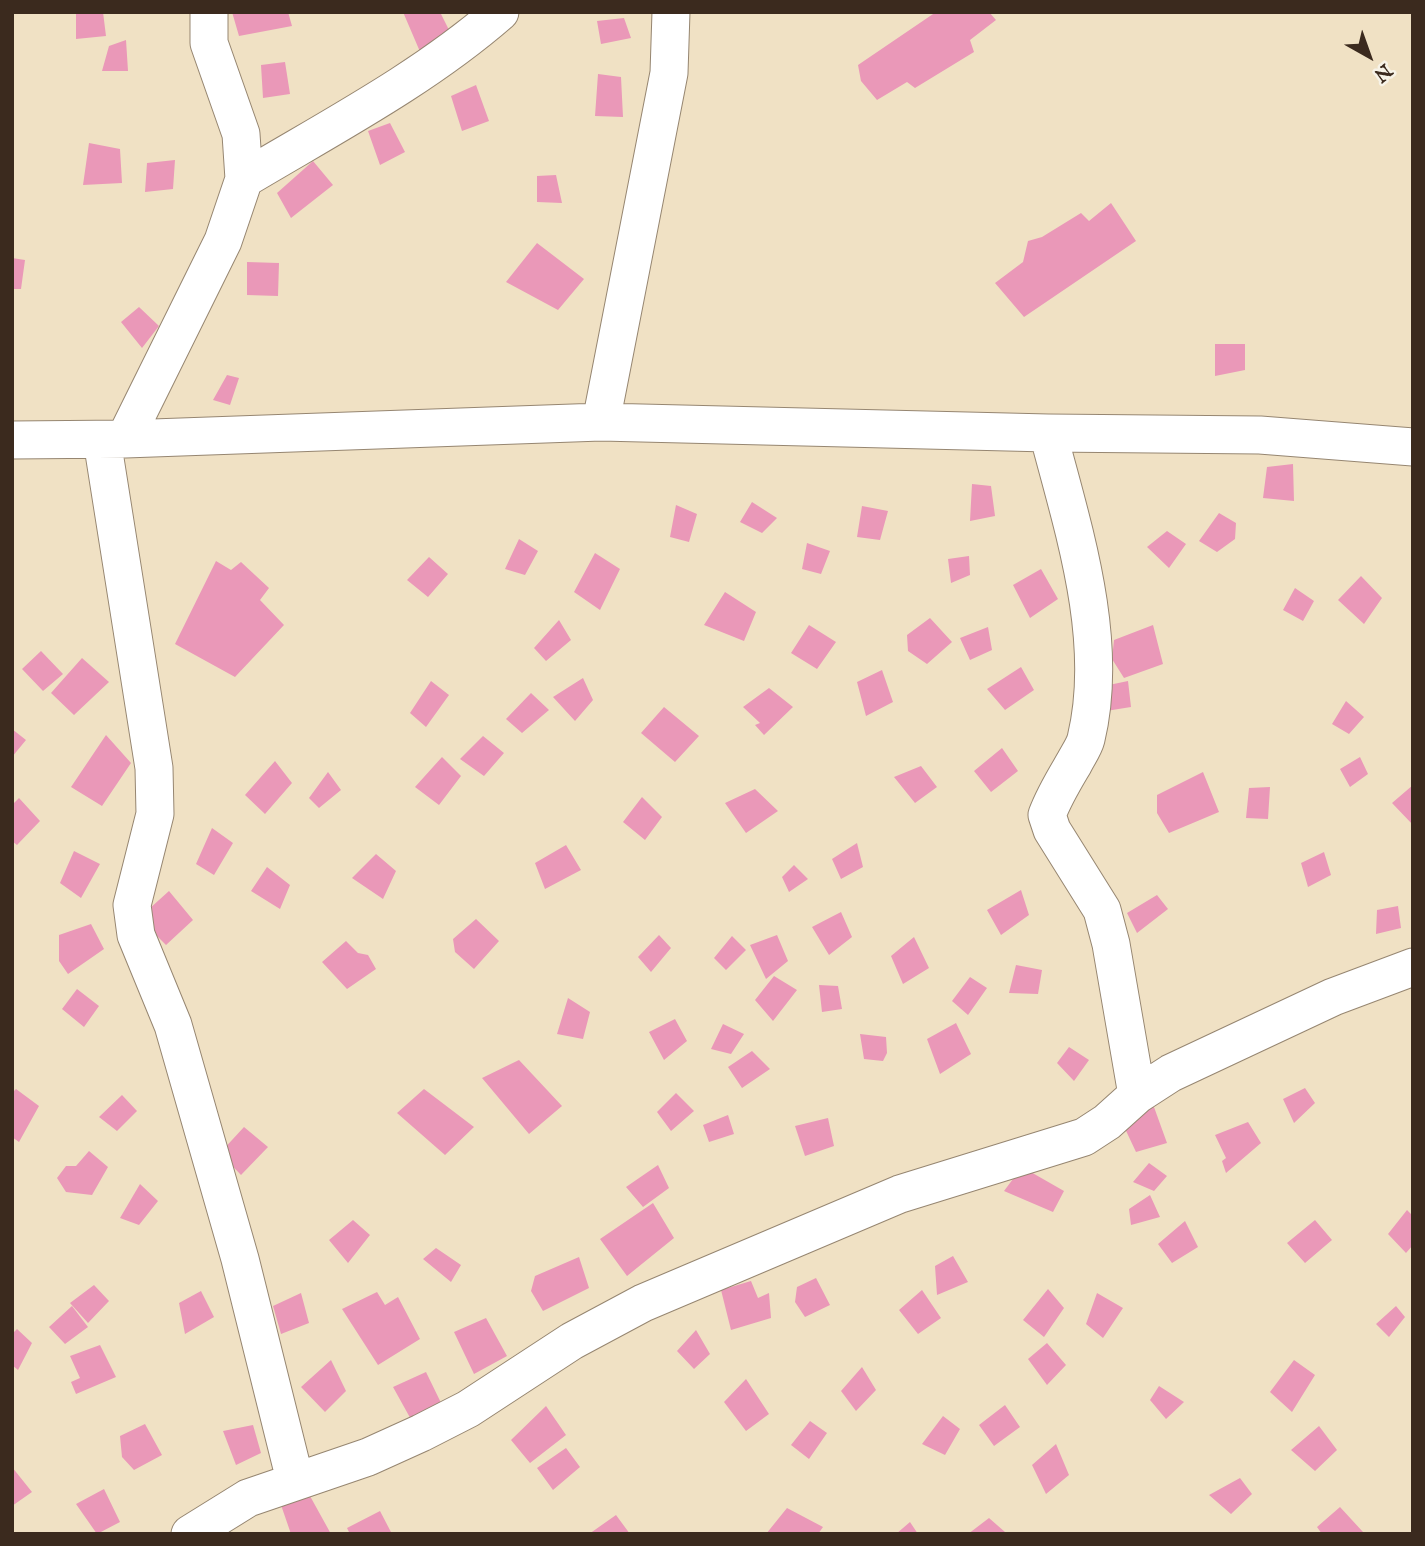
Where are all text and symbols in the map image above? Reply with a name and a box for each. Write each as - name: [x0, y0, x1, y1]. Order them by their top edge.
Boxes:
- north arrow: [1334, 21, 1404, 91]
- text: N: [1368, 58, 1397, 87]

